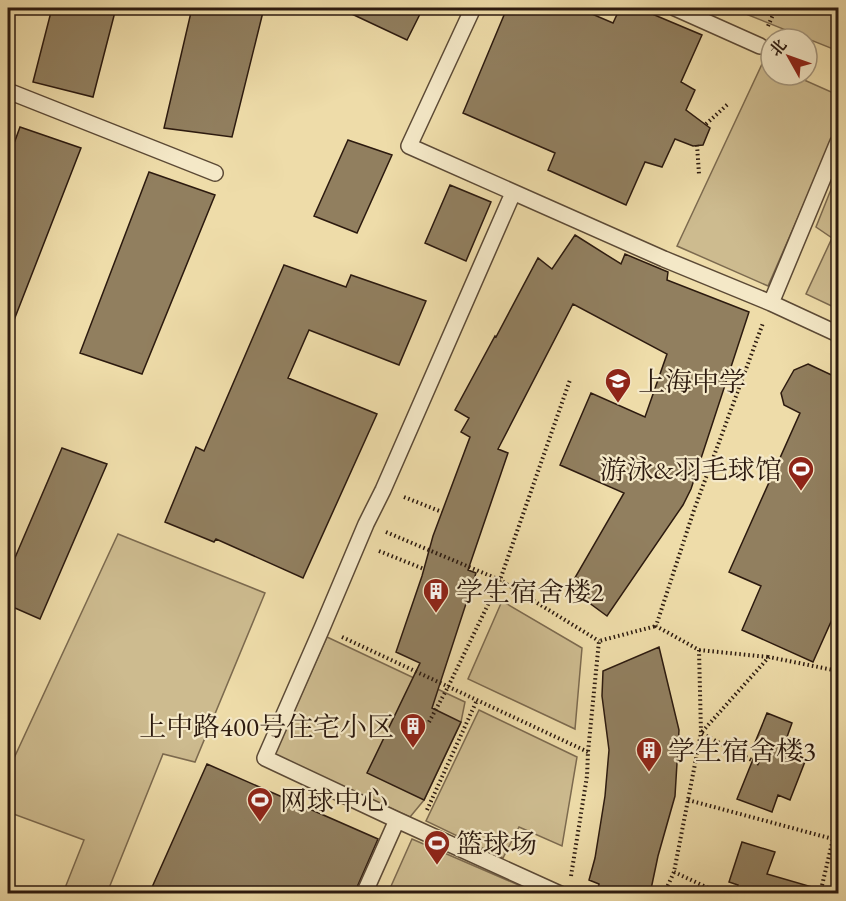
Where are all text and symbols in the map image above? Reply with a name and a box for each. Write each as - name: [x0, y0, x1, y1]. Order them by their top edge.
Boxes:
- north arrow: [759, 27, 819, 87]
- text: 北: [765, 35, 791, 61]
- place label: 上海中学: [638, 364, 746, 399]
- school or university icon: 上海中学: [603, 366, 633, 404]
- place label: 游泳&羽毛球馆: [600, 452, 782, 487]
- sports icon: 游泳&羽毛球馆: [786, 454, 816, 492]
- place label: 学生宿舍楼2: [456, 574, 604, 609]
- building icon: 学生宿舍楼2: [421, 576, 451, 614]
- place label: 上中路400号住宅小区: [139, 709, 394, 744]
- building icon: 上中路400号住宅小区: [398, 711, 428, 749]
- place label: 学生宿舍楼3: [668, 733, 816, 768]
- building icon: 学生宿舍楼3: [634, 735, 664, 773]
- place label: 网球中心: [280, 783, 388, 818]
- sports icon: 网球中心: [245, 785, 275, 823]
- place label: 篮球场: [456, 826, 537, 861]
- sports icon: 篮球场: [422, 828, 452, 866]

